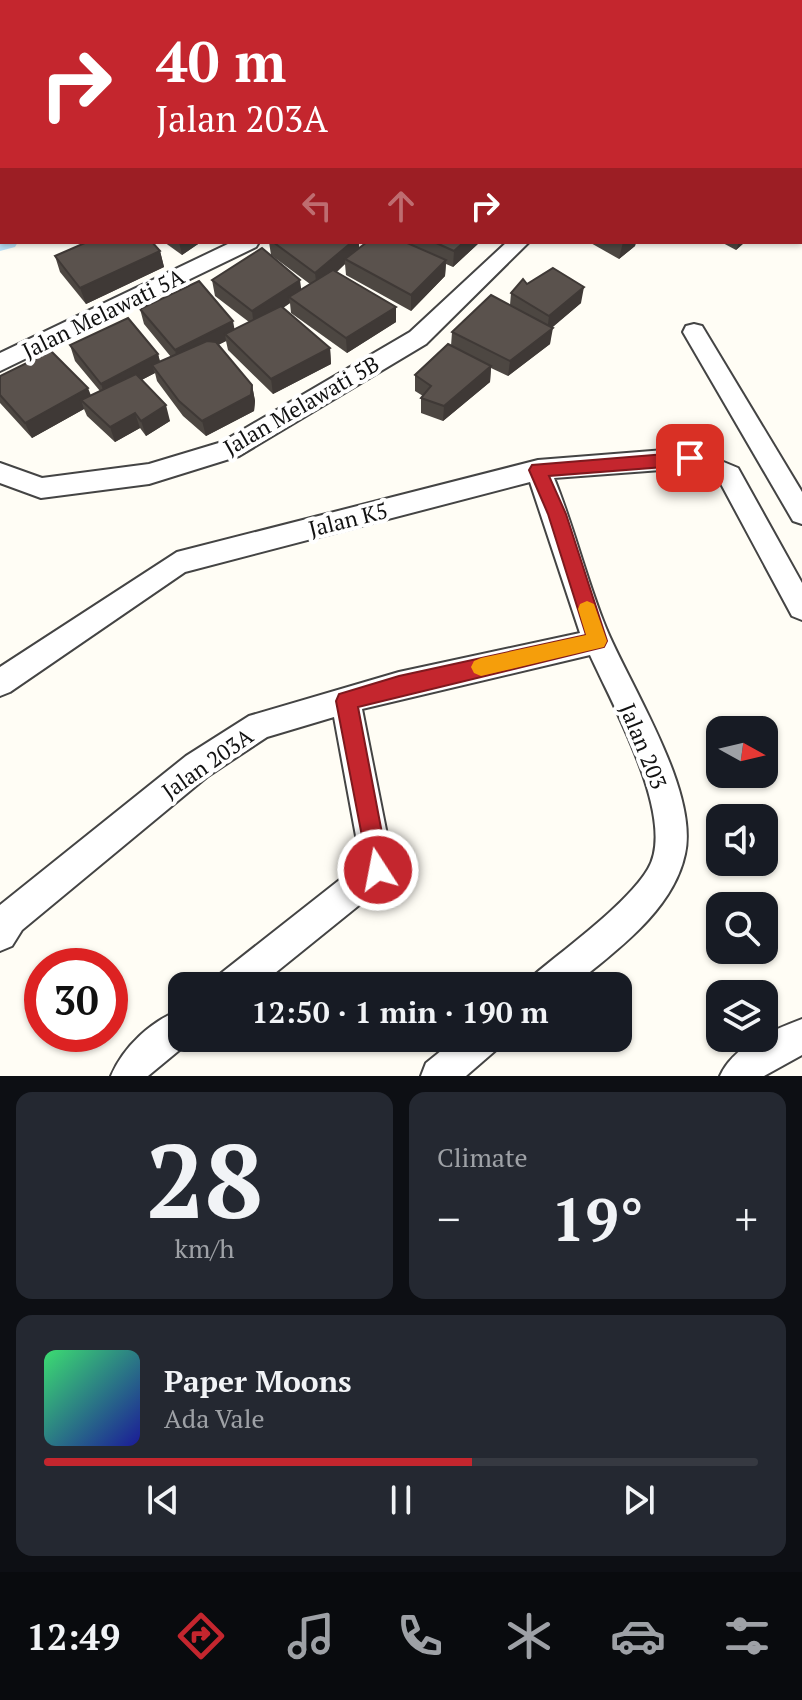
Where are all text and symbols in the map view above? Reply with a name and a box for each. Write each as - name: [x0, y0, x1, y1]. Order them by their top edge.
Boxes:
- text: 40 m: [156, 24, 286, 98]
- icon: right: [24, 32, 128, 136]
- text: Jalan 203A: [156, 95, 328, 142]
- icon: left: [295, 184, 339, 228]
- icon: ahead: [379, 184, 423, 228]
- icon: right: [463, 184, 507, 228]
- street label: Jalan Melawati 5A: [17, 261, 190, 365]
- street label: Jalan Melawati 5B: [218, 349, 384, 461]
- pin: [656, 424, 724, 492]
- icon: arrive: [668, 436, 712, 480]
- street label: Jalan K5: [305, 495, 391, 543]
- street label: Jalan 203: [614, 699, 674, 793]
- north arrow: [706, 716, 778, 788]
- map controls: [706, 716, 778, 1052]
- street label: Jalan 203A: [156, 720, 259, 805]
- button: sound: [706, 804, 778, 876]
- position arrow: [336, 828, 420, 912]
- button: search: [706, 892, 778, 964]
- speed limit sign: 30: [24, 948, 128, 1052]
- button: layers: [706, 980, 778, 1052]
- text: 12:50 · 1 min · 190 m: [252, 992, 548, 1032]
- text: 28: [146, 1110, 263, 1248]
- text: Climate: [437, 1140, 528, 1174]
- text: 19°: [551, 1179, 644, 1258]
- text: −: [437, 1189, 460, 1248]
- text: +: [735, 1189, 758, 1248]
- text: km/h: [174, 1231, 235, 1265]
- text: Paper Moons: [164, 1361, 352, 1401]
- text: Ada Vale: [164, 1401, 265, 1435]
- icon: previous: [141, 1478, 185, 1522]
- icon: pause: [379, 1478, 423, 1522]
- icon: next: [617, 1478, 661, 1522]
- icon: directions: [173, 1608, 229, 1664]
- icon: music: [283, 1608, 339, 1664]
- icon: phone: [392, 1608, 448, 1664]
- icon: climate: [501, 1608, 557, 1664]
- icon: car: [610, 1608, 666, 1664]
- icon: filters: [719, 1608, 775, 1664]
- text: 12:49: [27, 1613, 120, 1660]

